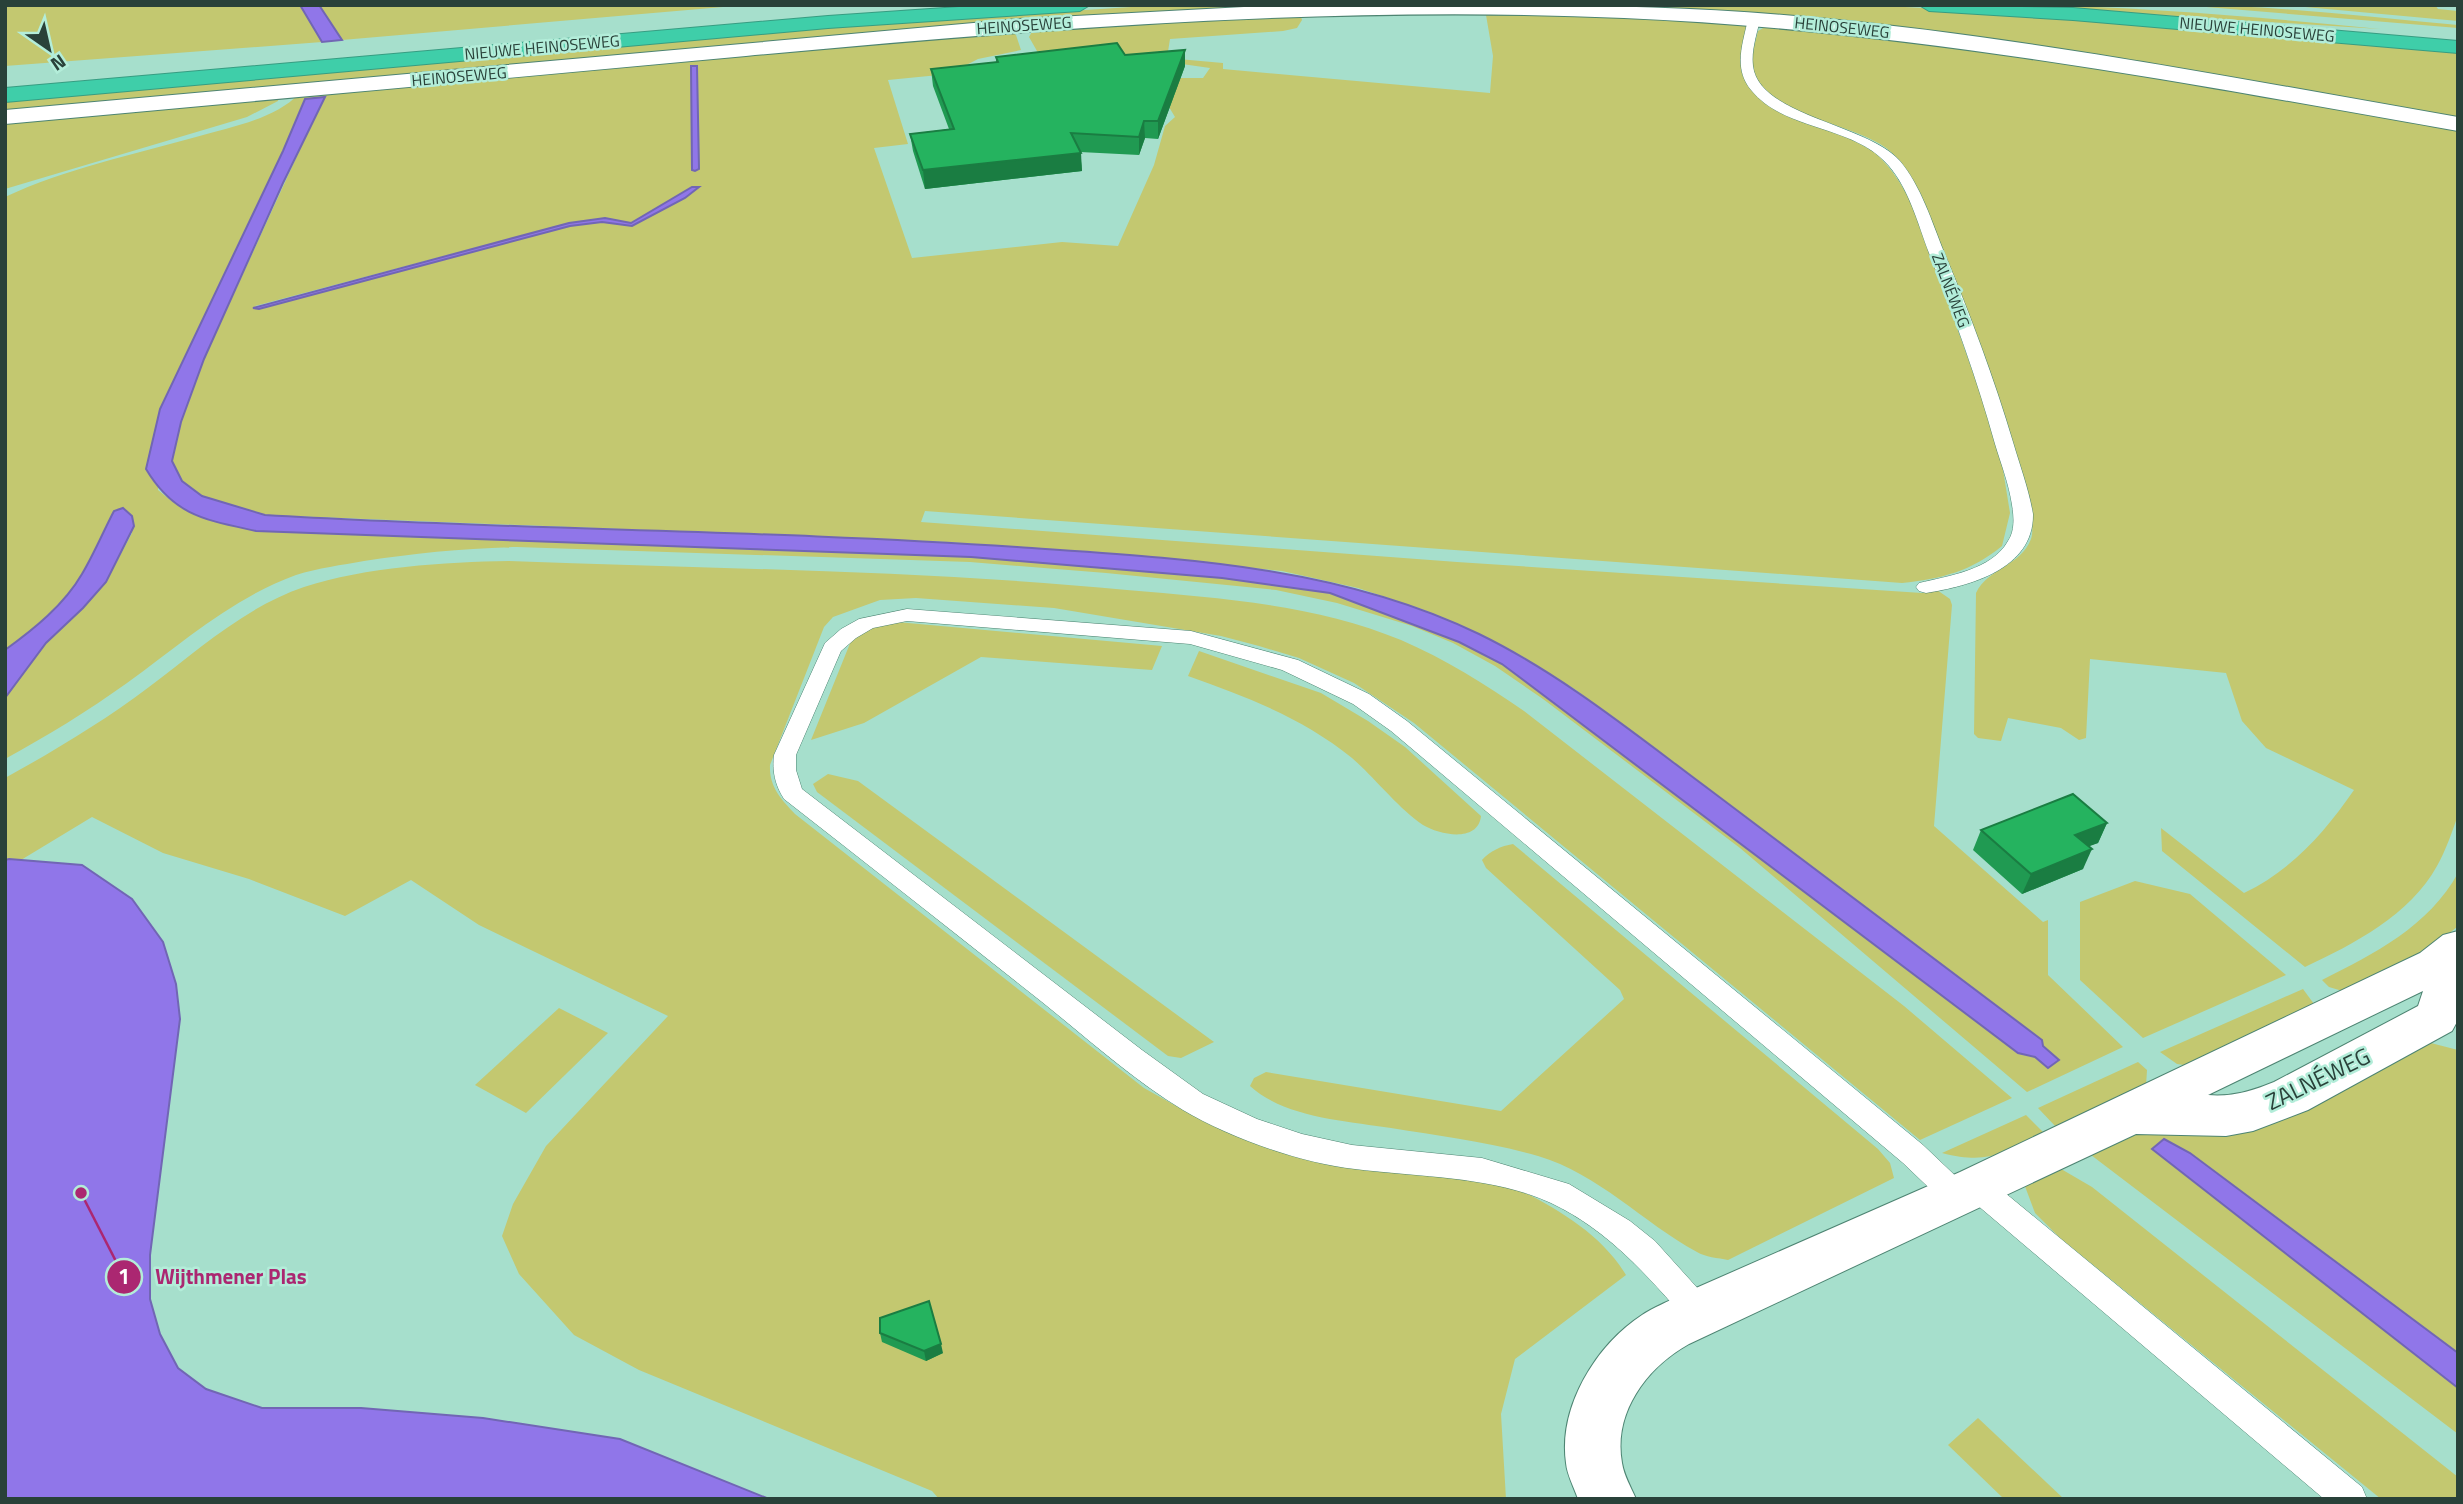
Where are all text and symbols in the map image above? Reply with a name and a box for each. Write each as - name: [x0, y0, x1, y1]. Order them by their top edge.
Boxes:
- street label: HEINOSEWEG: [976, 10, 1072, 40]
- street label: HEINOSEWEG: [1793, 10, 1891, 44]
- street label: NIEUWE HEINOSEWEG: [2178, 10, 2336, 48]
- north arrow: [14, 14, 84, 84]
- street label: NIEUWE HEINOSEWEG: [463, 28, 621, 66]
- text: N: [45, 48, 72, 79]
- street label: HEINOSEWEG: [411, 60, 507, 92]
- street label: ZALNÉWEG: [1926, 249, 1976, 331]
- street label: ZALNÉWEG: [2260, 1038, 2376, 1119]
- callout: Wijthmener Plas: [106, 1256, 321, 1298]
- text: 1: [118, 1260, 130, 1292]
- text: Wijthmener Plas: [155, 1260, 307, 1292]

